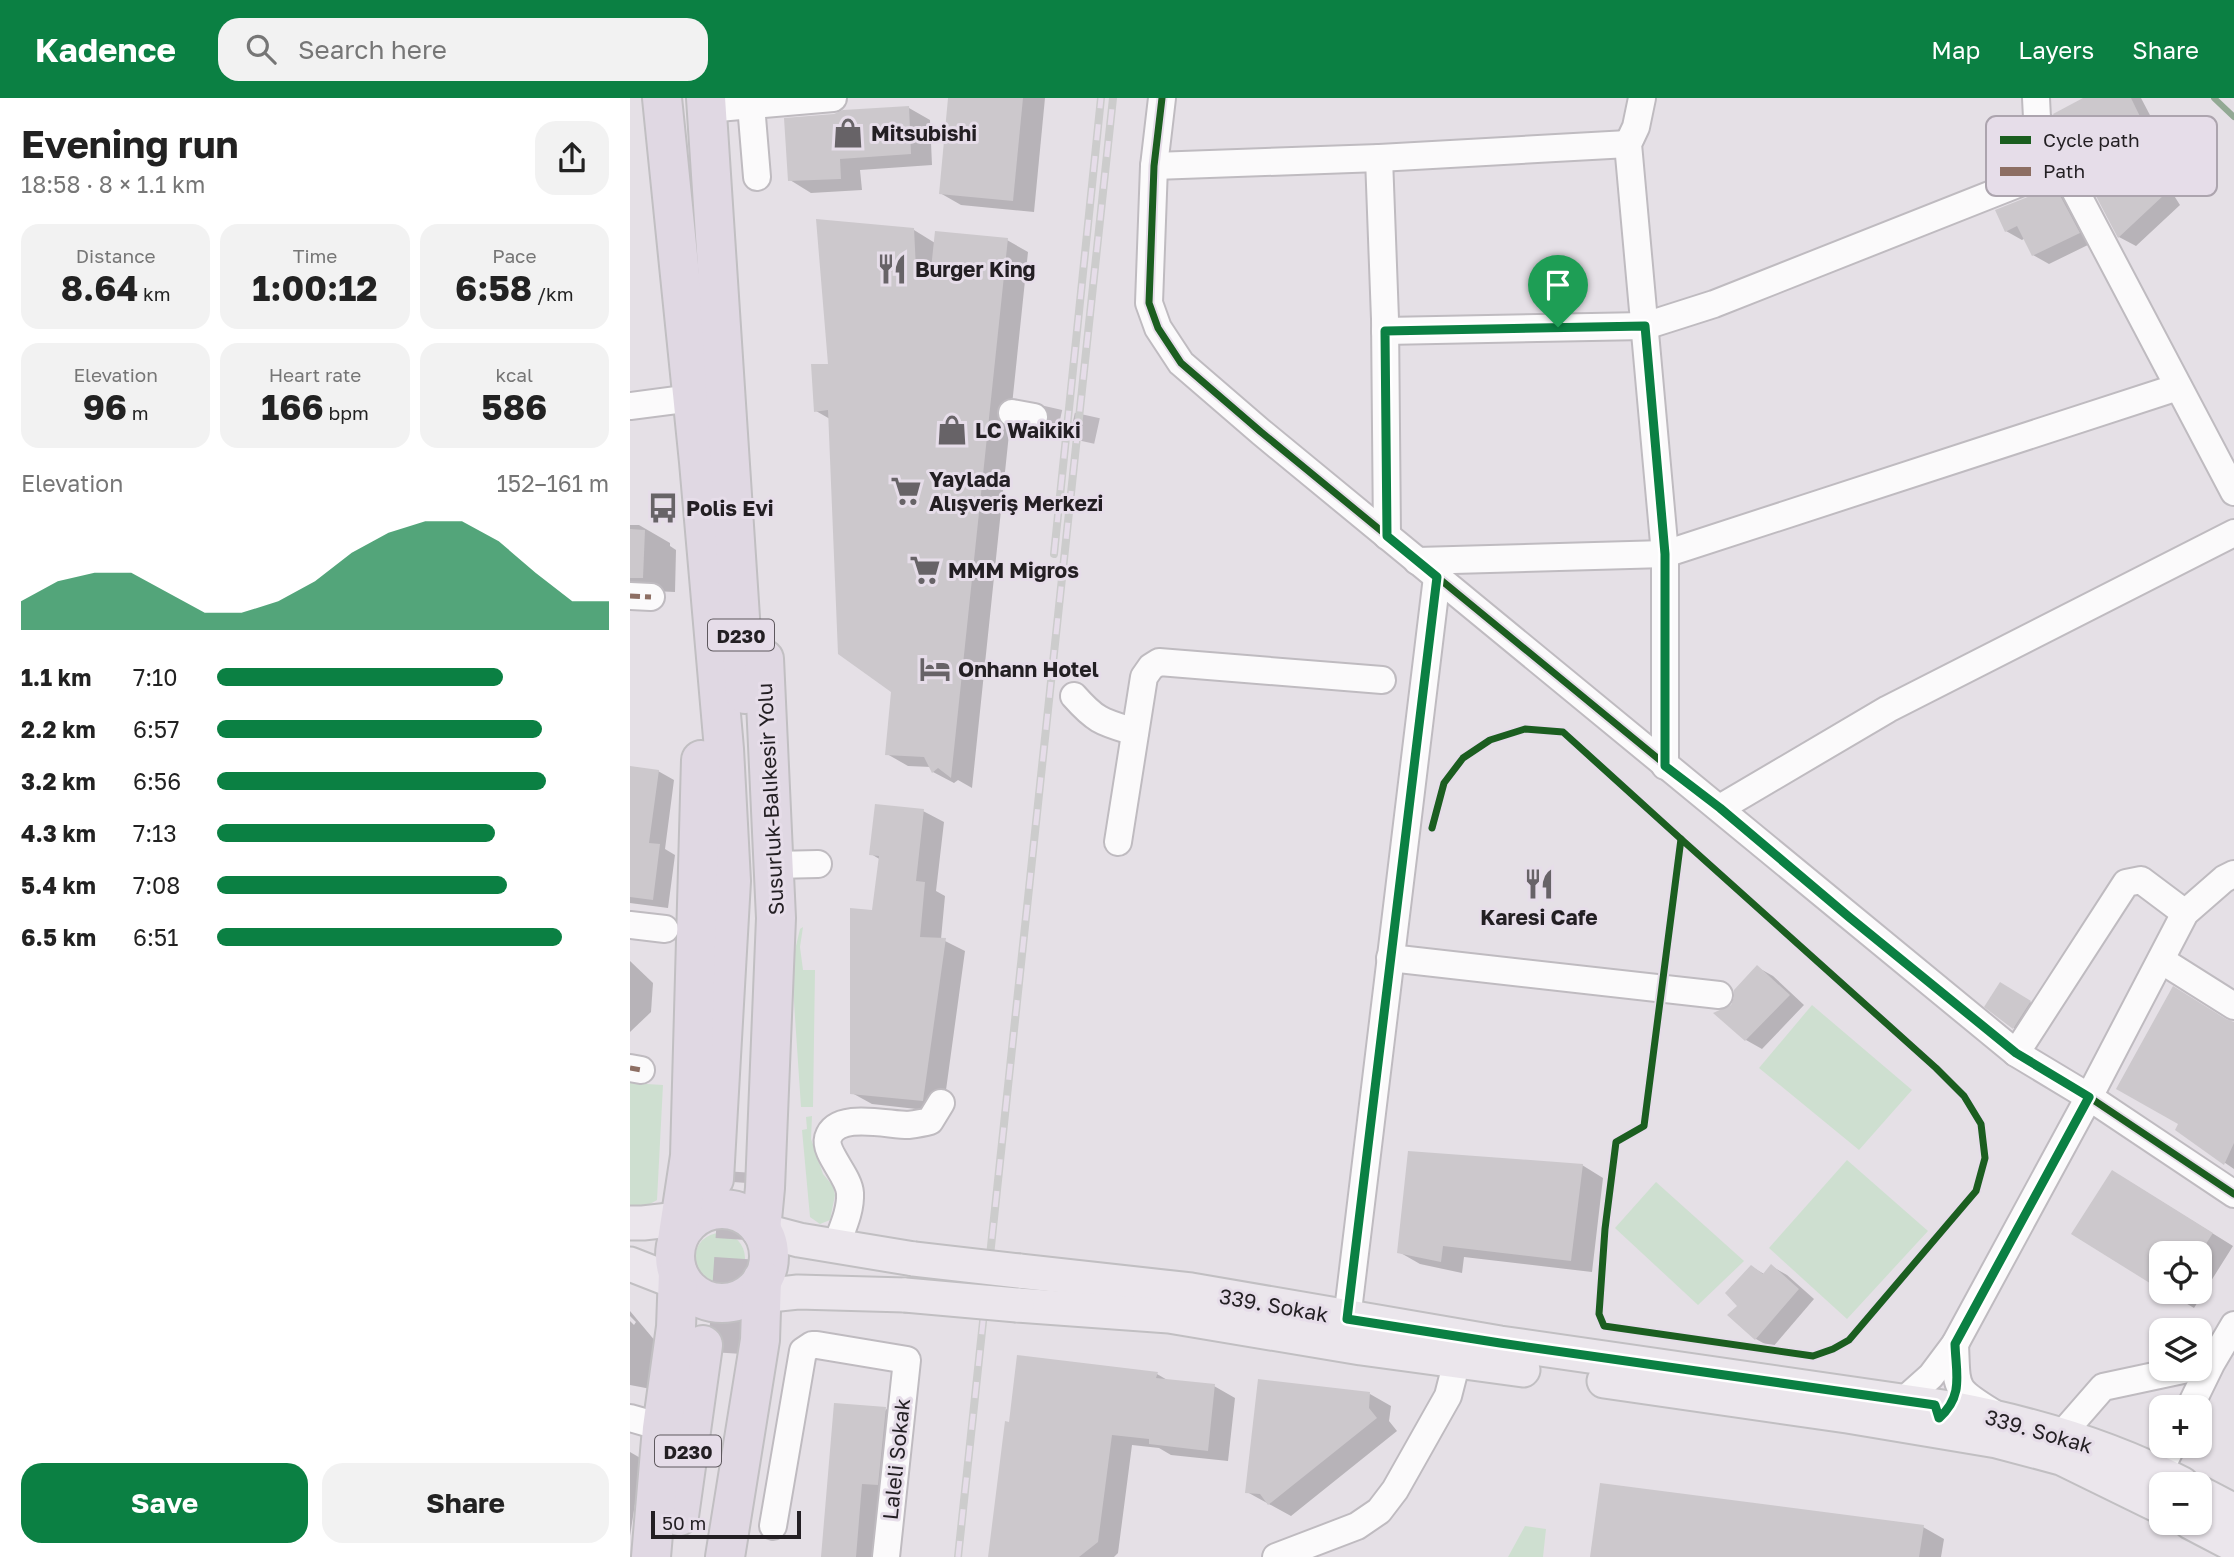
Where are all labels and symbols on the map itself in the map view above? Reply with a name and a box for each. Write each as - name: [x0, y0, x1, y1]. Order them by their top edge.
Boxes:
- shop icon: Mitsubishi: [831, 116, 865, 150]
- legend: [1986, 116, 2217, 196]
- place label: Mitsubishi: [871, 120, 977, 146]
- text: Cycle path: [2043, 128, 2140, 151]
- text: Path: [2043, 159, 2085, 182]
- restaurant icon: Burger King: [875, 252, 909, 286]
- pin: [1528, 255, 1588, 327]
- place label: Burger King: [915, 256, 1036, 282]
- shop icon: LC Waikiki: [935, 413, 969, 447]
- place label: LC Waikiki: [975, 417, 1081, 443]
- place label: Yaylada Alışveriş Merkezi: [929, 466, 1103, 516]
- supermarket icon: Yaylada Alışveriş Merkezi: [889, 474, 923, 508]
- bus stop icon: Polis Evi: [646, 491, 680, 525]
- place label: Polis Evi: [686, 495, 774, 521]
- supermarket icon: MMM Migros: [908, 553, 942, 587]
- place label: MMM Migros: [948, 557, 1079, 583]
- road number: D230: [708, 620, 774, 650]
- hotel icon: Onhann Hotel: [918, 652, 952, 686]
- place label: Onhann Hotel: [958, 656, 1099, 682]
- street label: Susurluk-Balıkesir Yolu: [751, 682, 789, 916]
- restaurant icon: Karesi Cafe: [1522, 867, 1556, 901]
- place label: Karesi Cafe: [1480, 904, 1598, 930]
- street label: 339. Sokak: [1217, 1283, 1331, 1327]
- street label: Laleli Sokak: [877, 1397, 915, 1521]
- street label: 339. Sokak: [1982, 1403, 2096, 1459]
- road number: D230: [655, 1436, 721, 1466]
- scale bar: [651, 1508, 802, 1540]

